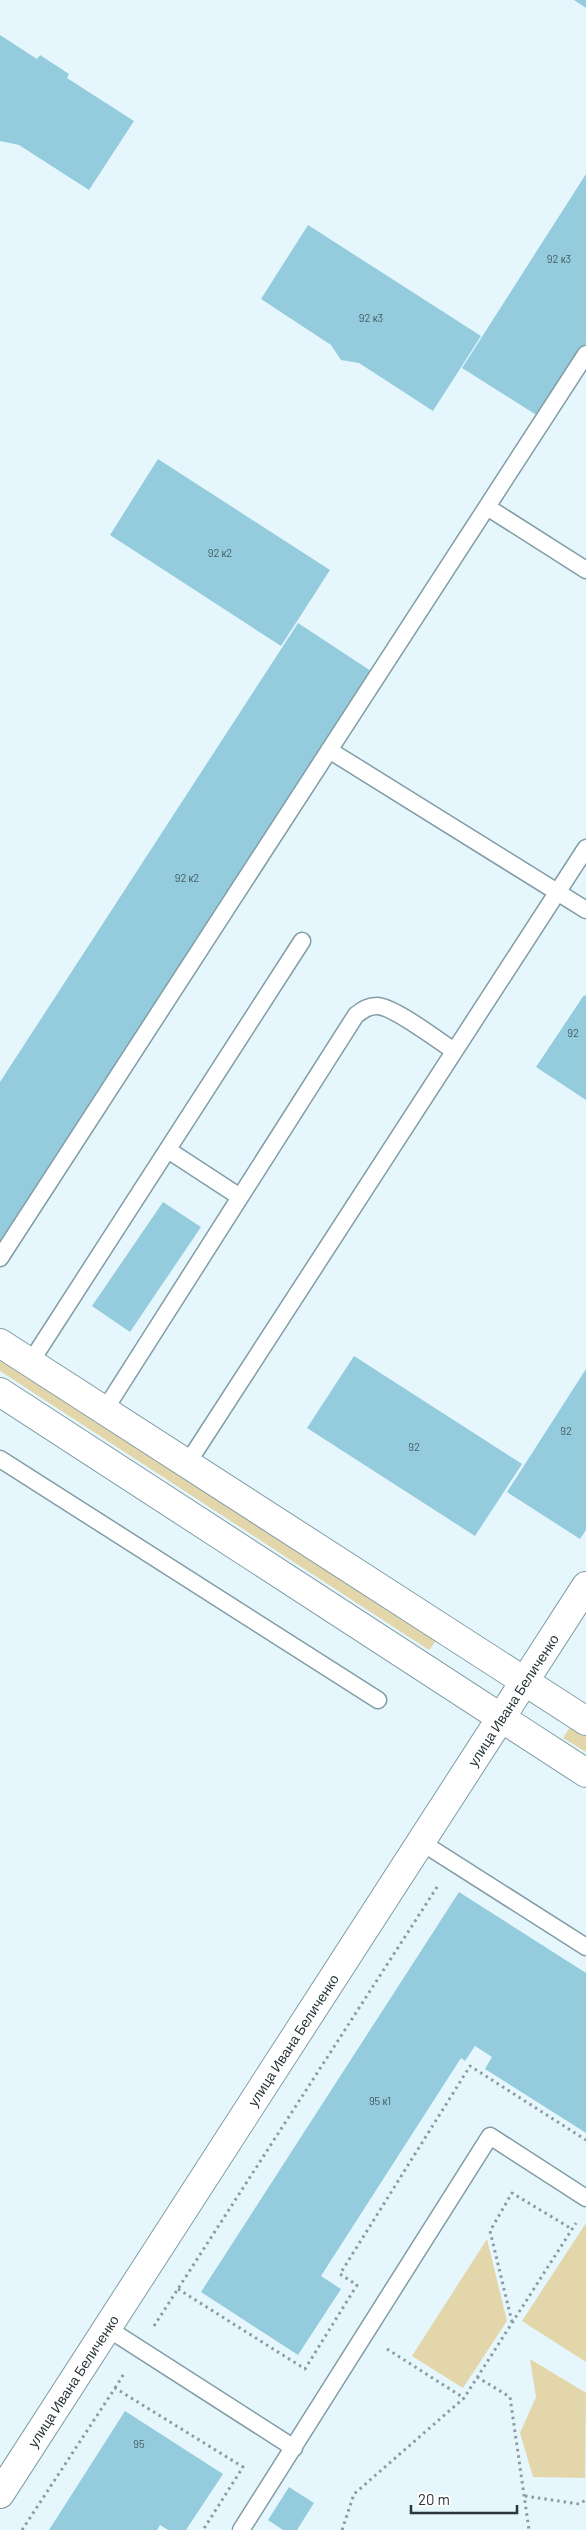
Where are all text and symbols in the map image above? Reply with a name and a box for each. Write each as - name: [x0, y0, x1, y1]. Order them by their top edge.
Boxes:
- house number: 92 к3: [547, 252, 571, 265]
- house number: 92 к3: [359, 311, 383, 324]
- house number: 92 к2: [208, 546, 232, 559]
- house number: 92 к2: [175, 871, 199, 884]
- house number: 92: [567, 1026, 579, 1039]
- house number: 92: [560, 1424, 572, 1437]
- house number: 92: [408, 1440, 420, 1453]
- street label: улица Ивана Беличенко: [464, 1631, 562, 1769]
- street label: улица Ивана Беличенко: [244, 1971, 342, 2109]
- house number: 95 к1: [369, 2094, 391, 2107]
- street label: улица Ивана Беличенко: [24, 2312, 122, 2450]
- house number: 95: [133, 2437, 145, 2450]
- scale bar: [411, 2482, 517, 2514]
- text: 20 m: [418, 2490, 450, 2508]

